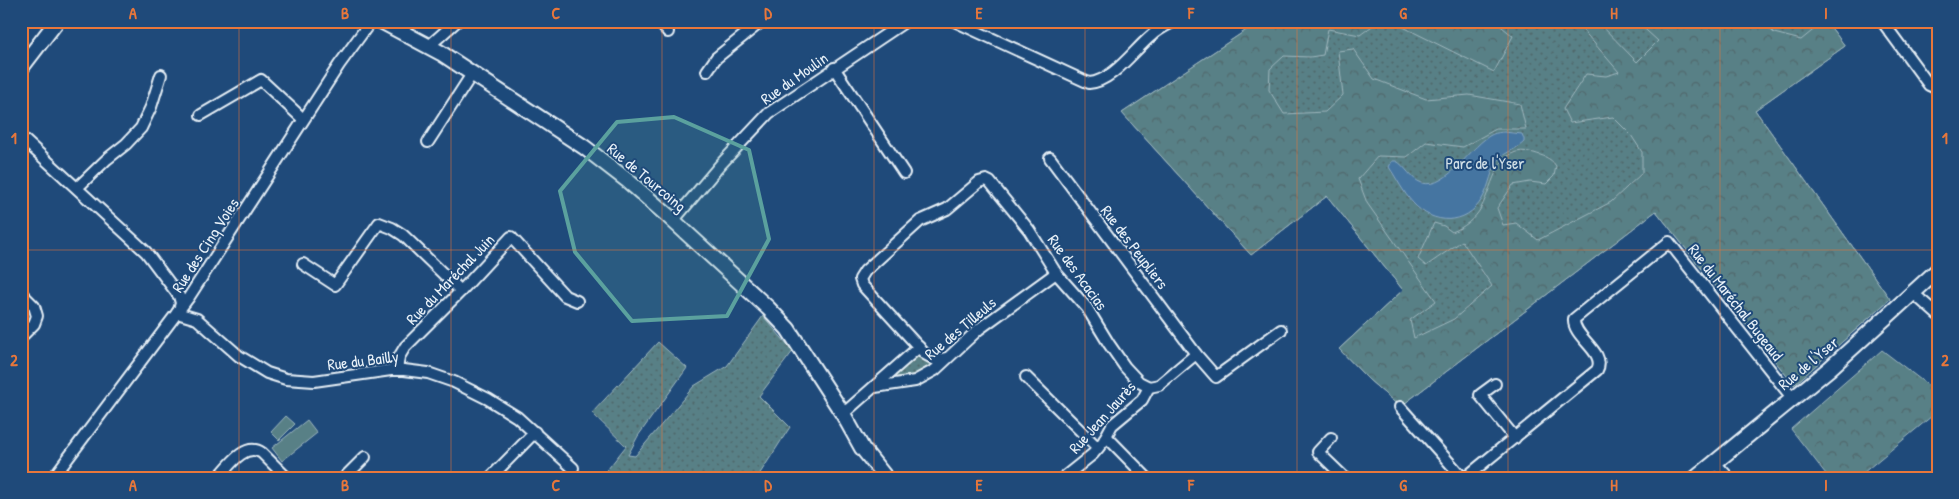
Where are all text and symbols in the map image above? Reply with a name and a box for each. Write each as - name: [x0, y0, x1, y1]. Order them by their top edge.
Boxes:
- text: A: [129, 2, 137, 24]
- text: B: [341, 2, 349, 24]
- text: C: [552, 2, 561, 24]
- text: D: [764, 2, 772, 24]
- text: E: [975, 2, 983, 24]
- text: F: [1187, 2, 1195, 24]
- text: G: [1399, 2, 1407, 24]
- text: H: [1610, 2, 1618, 24]
- text: I: [1824, 2, 1828, 24]
- street label: Rue du Moulin: [756, 47, 832, 109]
- text: 1: [11, 127, 17, 149]
- text: 1: [1942, 127, 1948, 149]
- street label: Rue de Tourcoing: [603, 137, 691, 217]
- park label: Parc de l'Yser: [1446, 152, 1524, 174]
- street label: Rue des Cinq Voies: [166, 194, 244, 296]
- street label: Rue des Peupliers: [1096, 200, 1174, 294]
- street label: Rue du Maréchal Juin: [401, 229, 499, 329]
- street label: Rue des Acacias: [1043, 230, 1113, 314]
- street label: Rue du Maréchal Bugeaud: [1683, 239, 1789, 365]
- street label: Rue des Tilleuls: [919, 292, 1001, 364]
- street label: Rue de l'Yser: [1773, 331, 1843, 395]
- street label: Rue du Bailly: [326, 345, 400, 375]
- text: 2: [10, 349, 18, 371]
- text: 2: [1941, 349, 1949, 371]
- street label: Rue Jean Jaurès: [1064, 376, 1140, 458]
- text: A: [129, 474, 137, 496]
- text: B: [341, 474, 349, 496]
- text: C: [552, 474, 561, 496]
- text: D: [764, 474, 772, 496]
- text: E: [975, 474, 983, 496]
- text: F: [1187, 474, 1195, 496]
- text: G: [1399, 474, 1407, 496]
- text: H: [1610, 474, 1618, 496]
- text: I: [1824, 474, 1828, 496]

